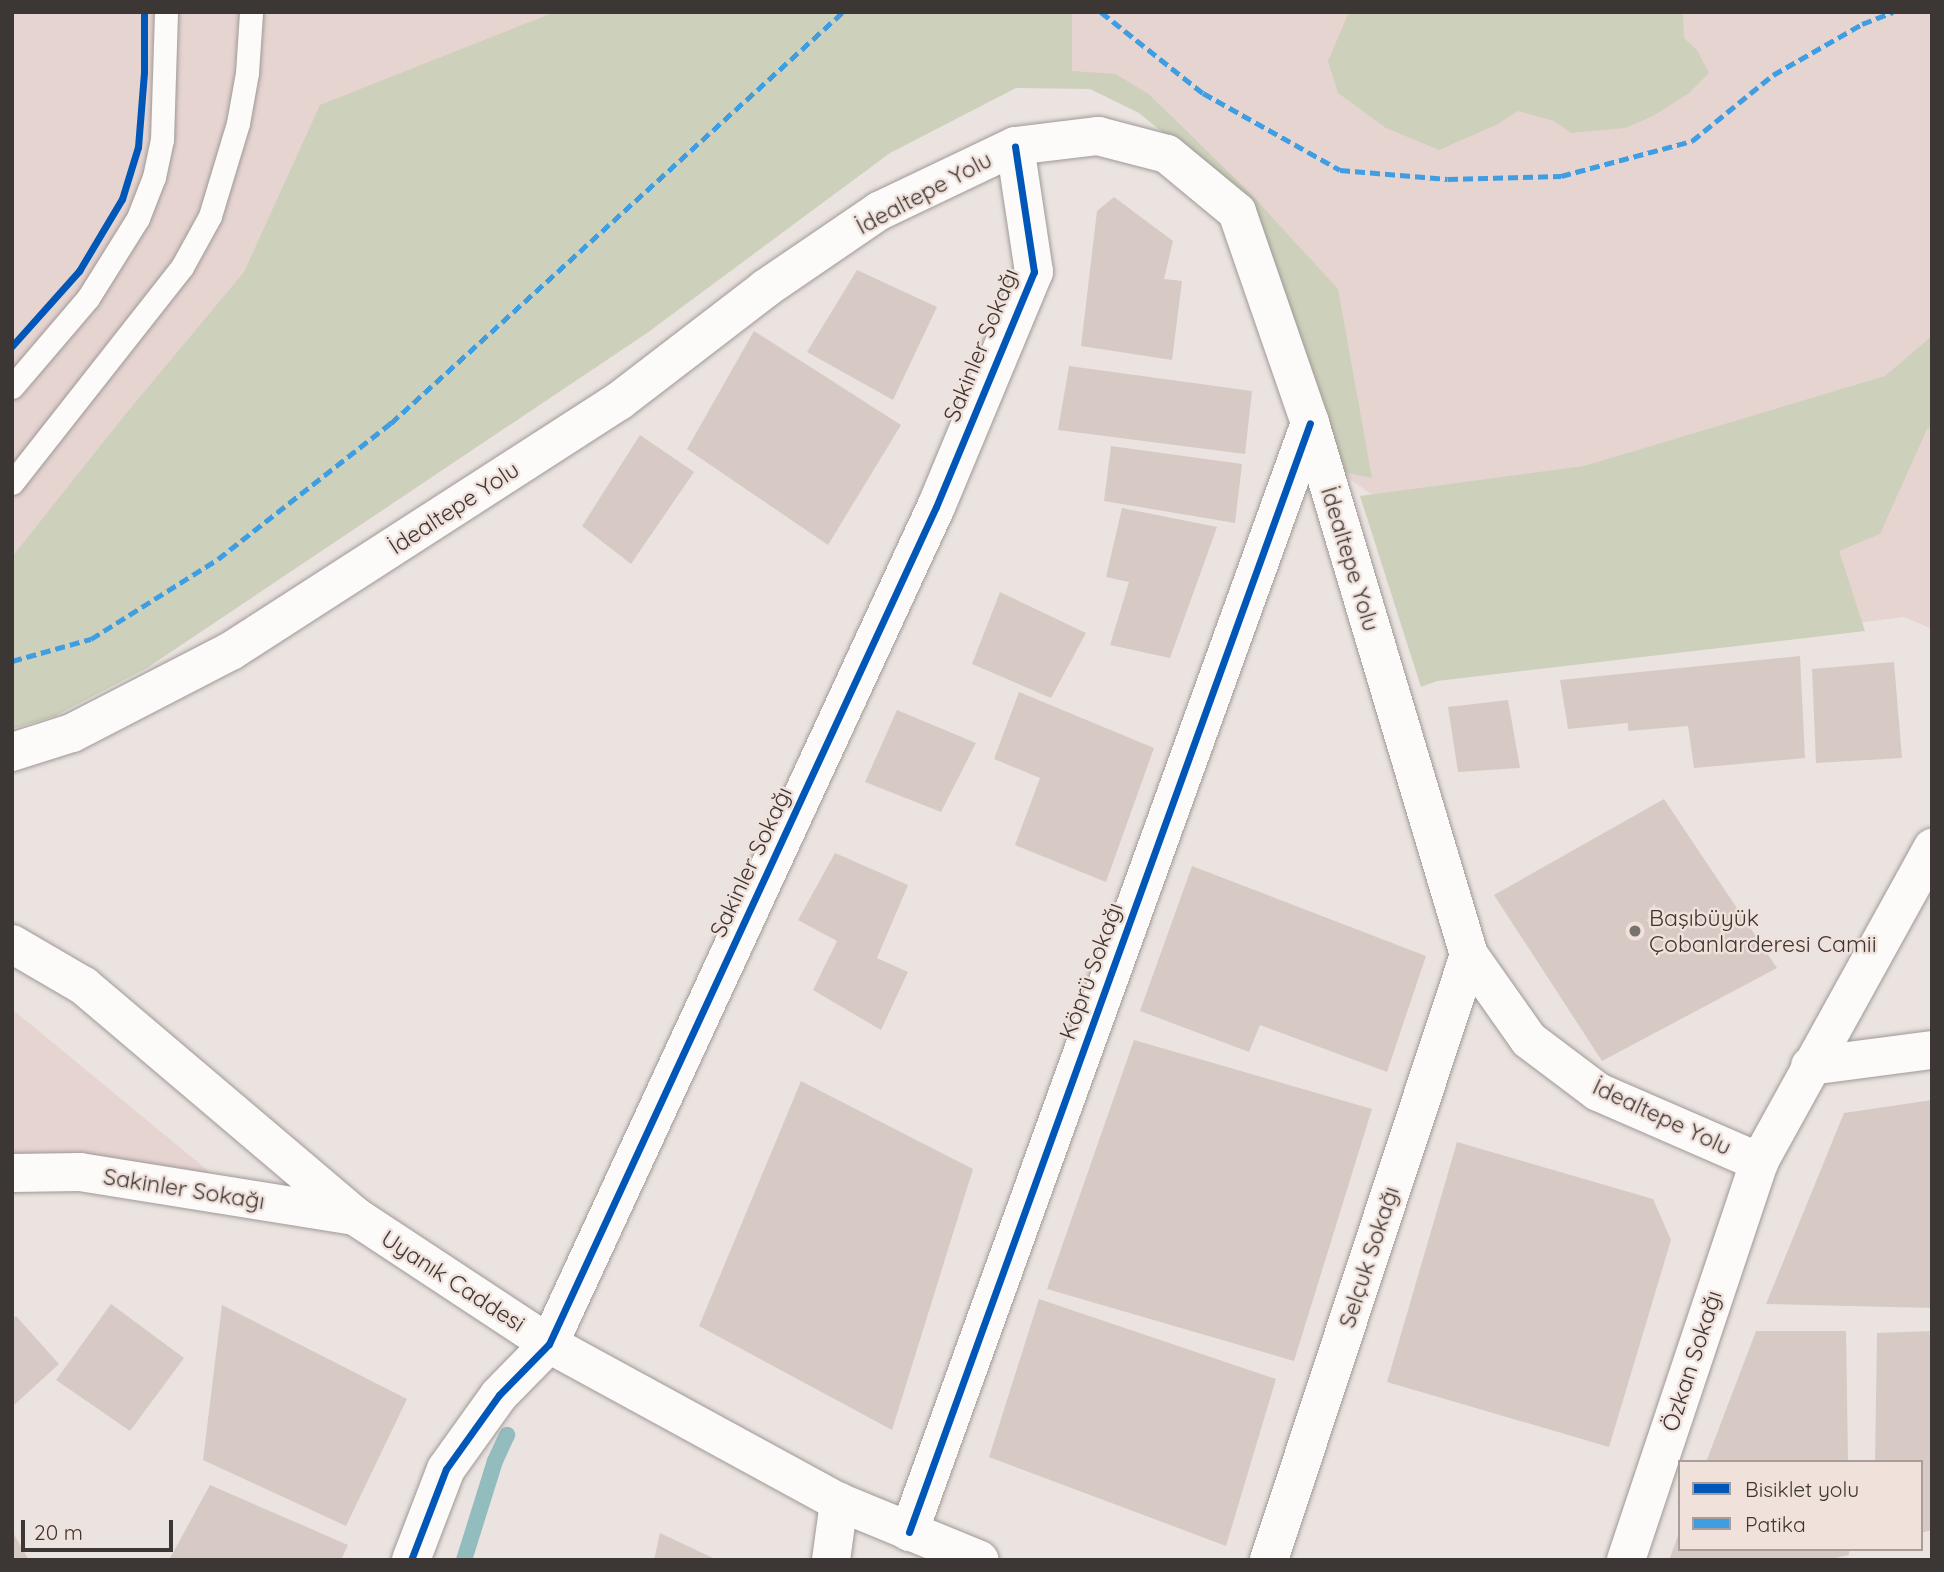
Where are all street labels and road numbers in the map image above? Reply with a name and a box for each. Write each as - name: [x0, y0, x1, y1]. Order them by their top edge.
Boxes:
- street label: İdealtepe Yolu: [851, 146, 997, 240]
- street label: Sakinler Sokağı: [938, 264, 1024, 426]
- street label: İdealtepe Yolu: [384, 456, 524, 560]
- street label: İdealtepe Yolu: [1315, 483, 1385, 635]
- street label: Sakinler Sokağı: [704, 782, 798, 942]
- street label: Köprü Sokağı: [1053, 899, 1129, 1043]
- street label: İdealtepe Yolu: [1588, 1073, 1736, 1161]
- street label: Sakinler Sokağı: [101, 1163, 267, 1215]
- street label: Selçuk Sokağı: [1333, 1183, 1405, 1331]
- street label: Uyanık Caddesi: [376, 1224, 530, 1338]
- street label: Özkan Sokağı: [1656, 1287, 1728, 1435]

